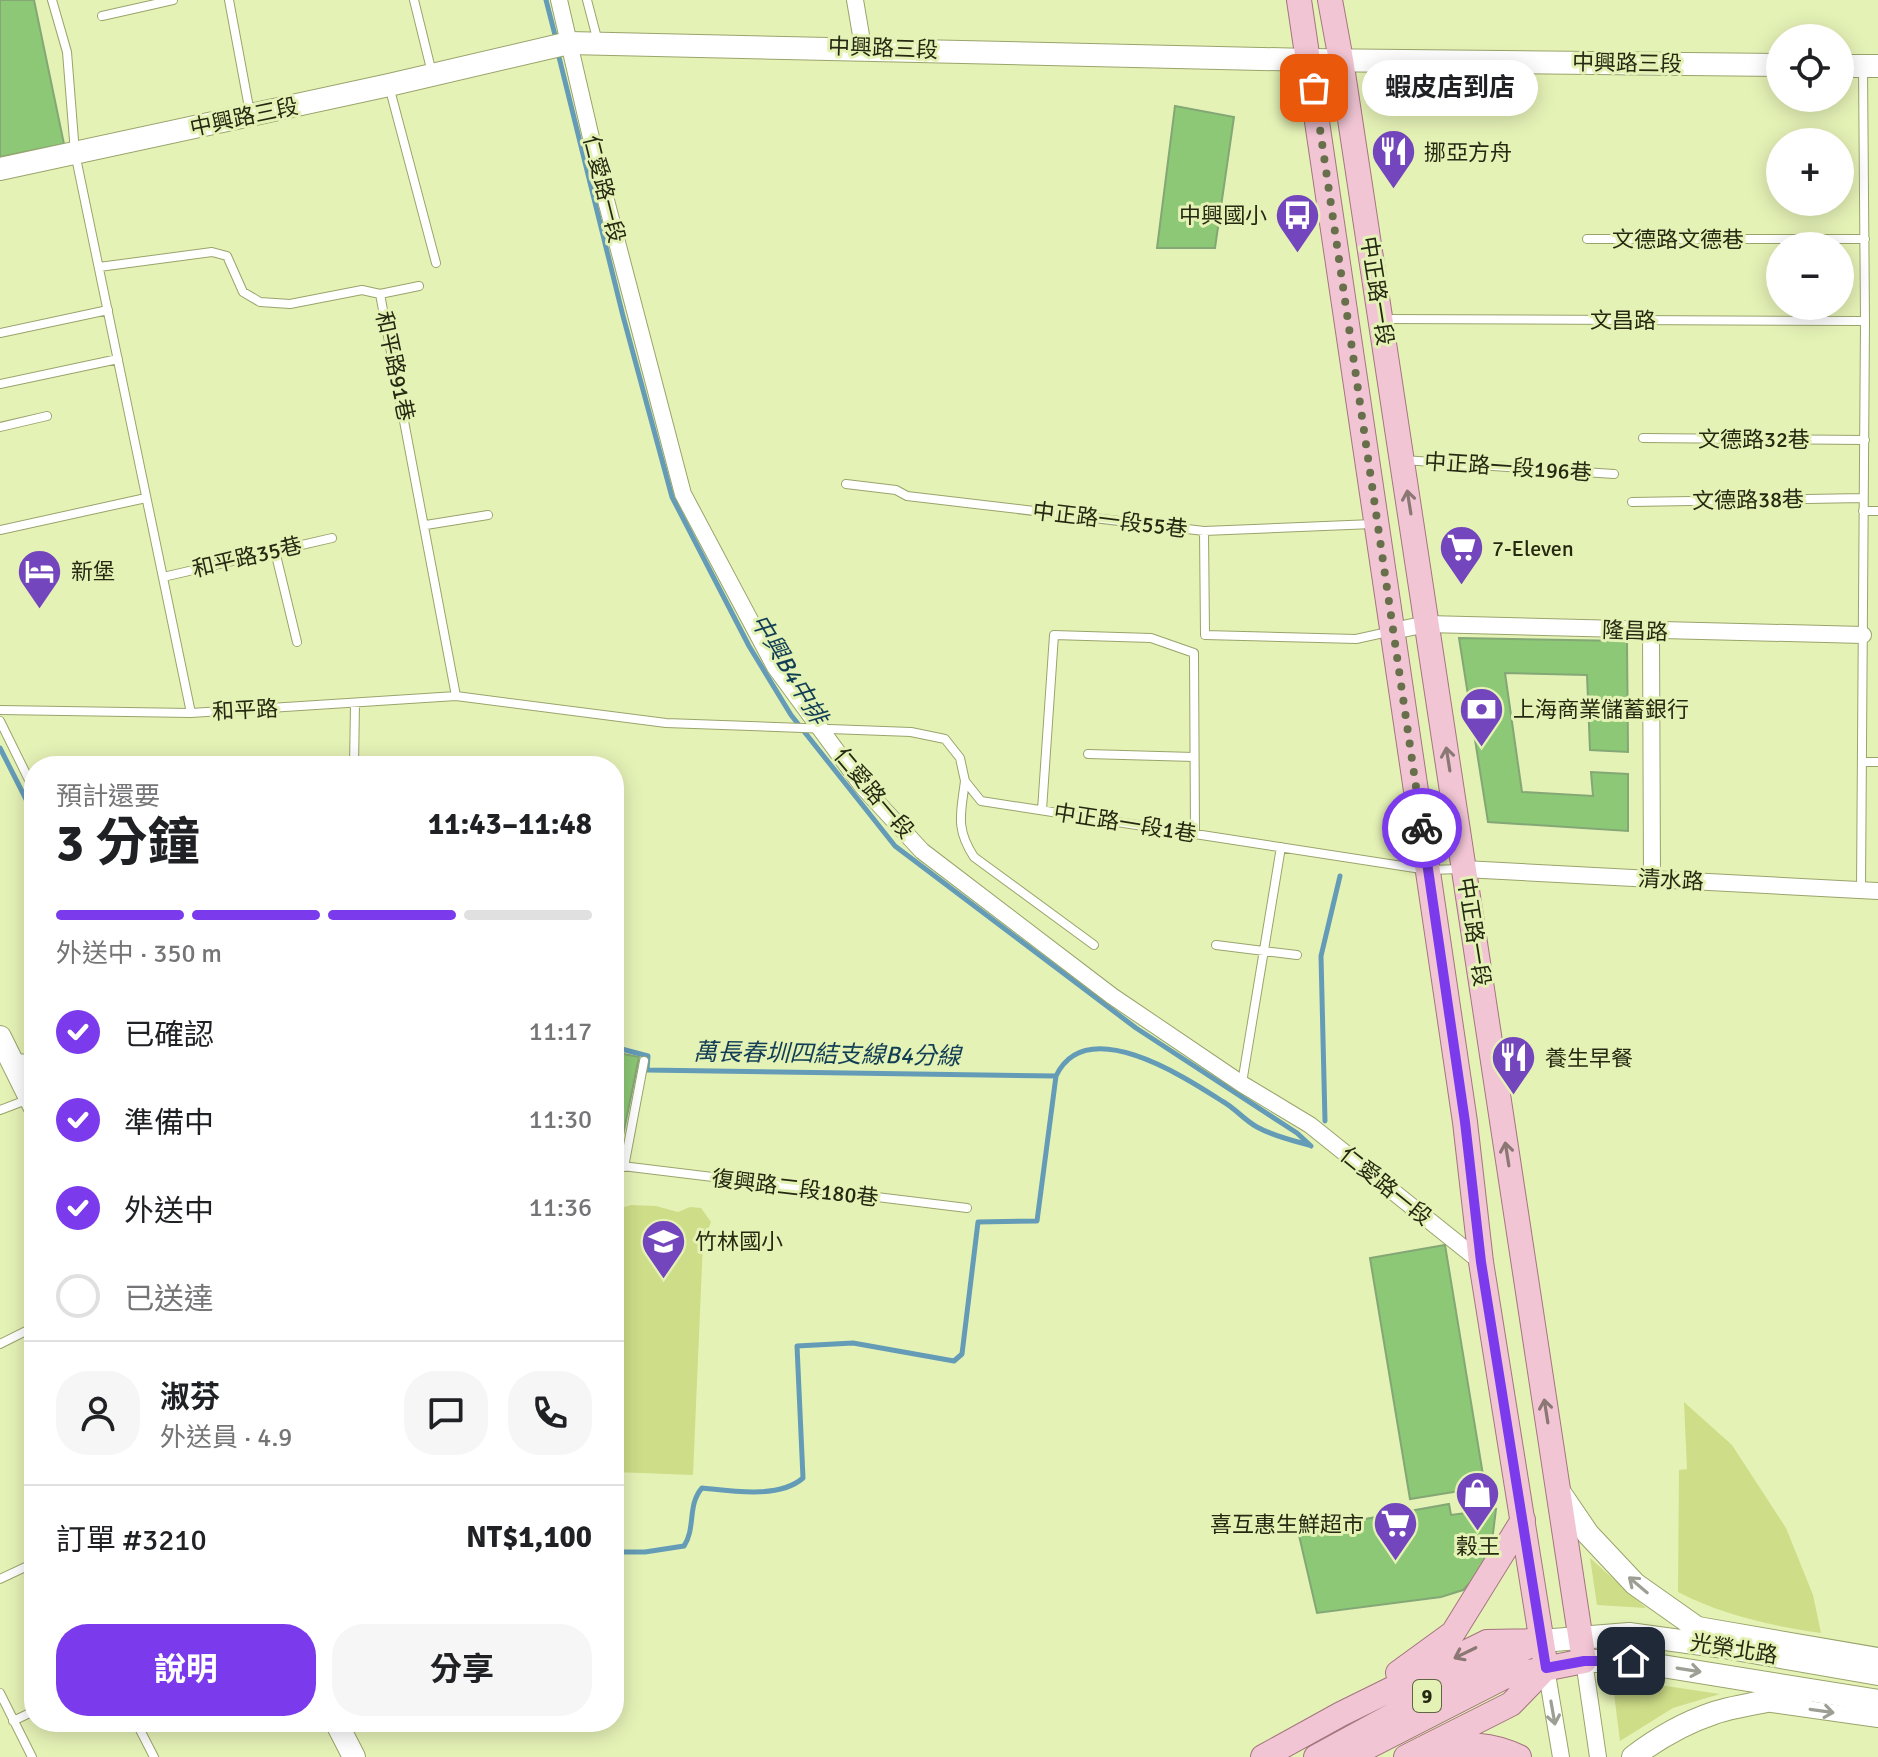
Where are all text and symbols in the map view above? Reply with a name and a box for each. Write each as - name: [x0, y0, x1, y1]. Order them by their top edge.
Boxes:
- map controls: [1766, 24, 1854, 320]
- button: locate: [1766, 24, 1854, 112]
- street label: 中興路三段: [828, 33, 938, 63]
- street label: 中興路三段: [1572, 49, 1682, 77]
- pin: [1280, 54, 1348, 122]
- callout: 蝦皮店到店: [1362, 60, 1538, 116]
- icon: bag: [1292, 66, 1336, 110]
- text: 蝦皮店到店: [1385, 72, 1515, 104]
- street label: 中興路三段: [187, 92, 301, 142]
- restaurant icon: 挪亞方舟: [1369, 128, 1417, 191]
- button: +: [1766, 128, 1854, 216]
- street label: 仁愛路一段: [578, 132, 630, 246]
- place label: 挪亞方舟: [1424, 139, 1512, 166]
- bus stop icon: 中興國小: [1274, 191, 1322, 254]
- place label: 中興國小: [1179, 202, 1267, 229]
- street label: 文德路文德巷: [1612, 226, 1744, 253]
- button: −: [1766, 232, 1854, 320]
- street label: 中正路一段: [1355, 235, 1399, 347]
- street label: 文昌路: [1590, 307, 1656, 334]
- street label: 和平路91巷: [370, 309, 420, 423]
- street label: 文德路32巷: [1698, 426, 1810, 453]
- street label: 中正路一段196巷: [1423, 448, 1593, 486]
- street label: 文德路38巷: [1692, 486, 1804, 514]
- one-way arrow: [1401, 489, 1416, 515]
- street label: 中正路一段55巷: [1031, 497, 1189, 543]
- supermarket icon: 7-Eleven: [1437, 524, 1485, 587]
- street label: 和平路35巷: [190, 531, 304, 583]
- place label: 7-Eleven: [1492, 535, 1574, 562]
- hotel icon: 新堡: [16, 547, 64, 610]
- place label: 新堡: [71, 558, 115, 585]
- water label: 中興B4中排: [744, 608, 835, 732]
- street label: 隆昌路: [1602, 616, 1668, 646]
- bank icon: 上海商業儲蓄銀行: [1458, 685, 1506, 748]
- street label: 和平路: [211, 695, 279, 725]
- place label: 上海商業儲蓄銀行: [1513, 696, 1689, 723]
- street label: 仁愛路一段: [828, 742, 920, 844]
- one-way arrow: [1440, 746, 1455, 772]
- text: 預計還要: [56, 781, 160, 813]
- courier: [1382, 788, 1462, 868]
- street label: 中正路一段1巷: [1052, 798, 1198, 848]
- text: 11:43–11:48: [428, 806, 592, 843]
- icon: bike: [1400, 806, 1444, 850]
- text: 3 分鐘: [56, 811, 200, 875]
- street label: 清水路: [1637, 865, 1705, 895]
- street label: 中正路一段: [1452, 876, 1496, 988]
- text: 外送中 · 350 m: [56, 938, 222, 970]
- icon: check: [56, 1010, 100, 1054]
- text: 11:17: [529, 1016, 592, 1048]
- text: 已確認: [124, 1017, 214, 1054]
- restaurant icon: 養生早餐: [1490, 1034, 1538, 1097]
- water label: 萬長春圳四結支線B4分線: [693, 1037, 964, 1071]
- place label: 養生早餐: [1545, 1045, 1633, 1072]
- icon: check: [56, 1098, 100, 1142]
- text: 11:30: [529, 1104, 592, 1136]
- text: 準備中: [124, 1105, 214, 1142]
- street label: 仁愛路一段: [1335, 1141, 1437, 1231]
- one-way arrow: [1499, 1142, 1514, 1167]
- street label: 復興路二段180巷: [710, 1164, 880, 1212]
- icon: check: [56, 1186, 100, 1230]
- text: 11:36: [529, 1192, 592, 1224]
- text: 外送中: [124, 1193, 214, 1230]
- school or university icon: 竹林國小: [640, 1217, 688, 1280]
- place label: 竹林國小: [695, 1228, 783, 1255]
- text: 已送達: [124, 1281, 214, 1318]
- button: person: [56, 1371, 140, 1455]
- button: chat: [404, 1371, 488, 1455]
- button: phone: [508, 1371, 592, 1455]
- text: 淑芬: [160, 1379, 220, 1416]
- one-way arrow: [1538, 1399, 1553, 1424]
- text: 外送員 · 4.9: [160, 1422, 292, 1454]
- shop icon: 穀王: [1454, 1469, 1502, 1532]
- supermarket icon: 喜互惠生鮮超市: [1371, 1500, 1419, 1563]
- place label: 喜互惠生鮮超市: [1210, 1511, 1364, 1538]
- text: NT$1,100: [466, 1519, 592, 1556]
- text: 訂單 #3210: [56, 1522, 207, 1559]
- place label: 穀王: [1456, 1533, 1500, 1560]
- one-way arrow: [1628, 1576, 1649, 1594]
- button: 說明: [56, 1624, 316, 1716]
- button: 分享: [332, 1624, 592, 1716]
- pin: [1597, 1627, 1665, 1695]
- street label: 光榮北路: [1688, 1629, 1780, 1669]
- icon: home: [1609, 1639, 1653, 1683]
- one-way arrow: [1454, 1646, 1478, 1661]
- one-way arrow: [1676, 1664, 1701, 1679]
- road number: 9: [1413, 1680, 1441, 1712]
- one-way arrow: [1547, 1699, 1562, 1725]
- one-way arrow: [1809, 1704, 1835, 1719]

